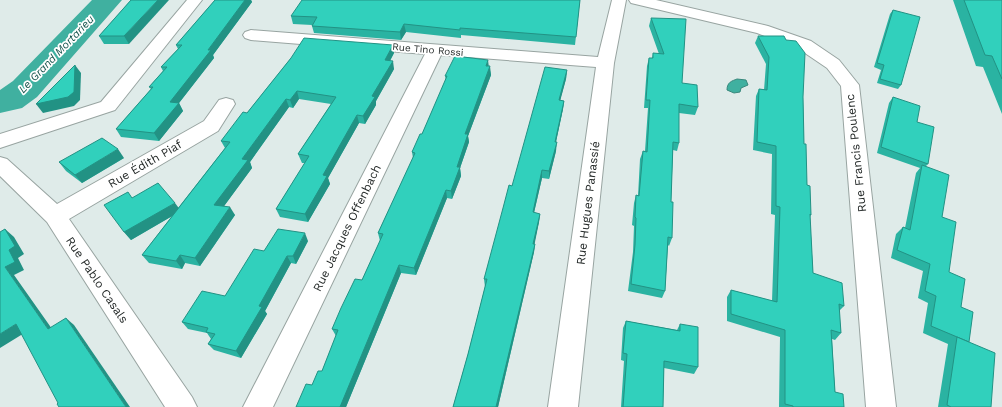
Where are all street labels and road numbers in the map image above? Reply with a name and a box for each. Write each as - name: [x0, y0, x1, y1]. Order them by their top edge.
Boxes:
- street label: Rue Tino Rossi: [392, 41, 464, 58]
- street label: Rue Francis Poulenc: [843, 93, 869, 213]
- street label: Rue Édith Piaf: [106, 137, 185, 191]
- street label: Rue Hugues Panassié: [573, 140, 603, 266]
- street label: Rue Jacques Offenbach: [310, 162, 384, 294]
- street label: Rue Pablo Casals: [63, 234, 131, 326]

